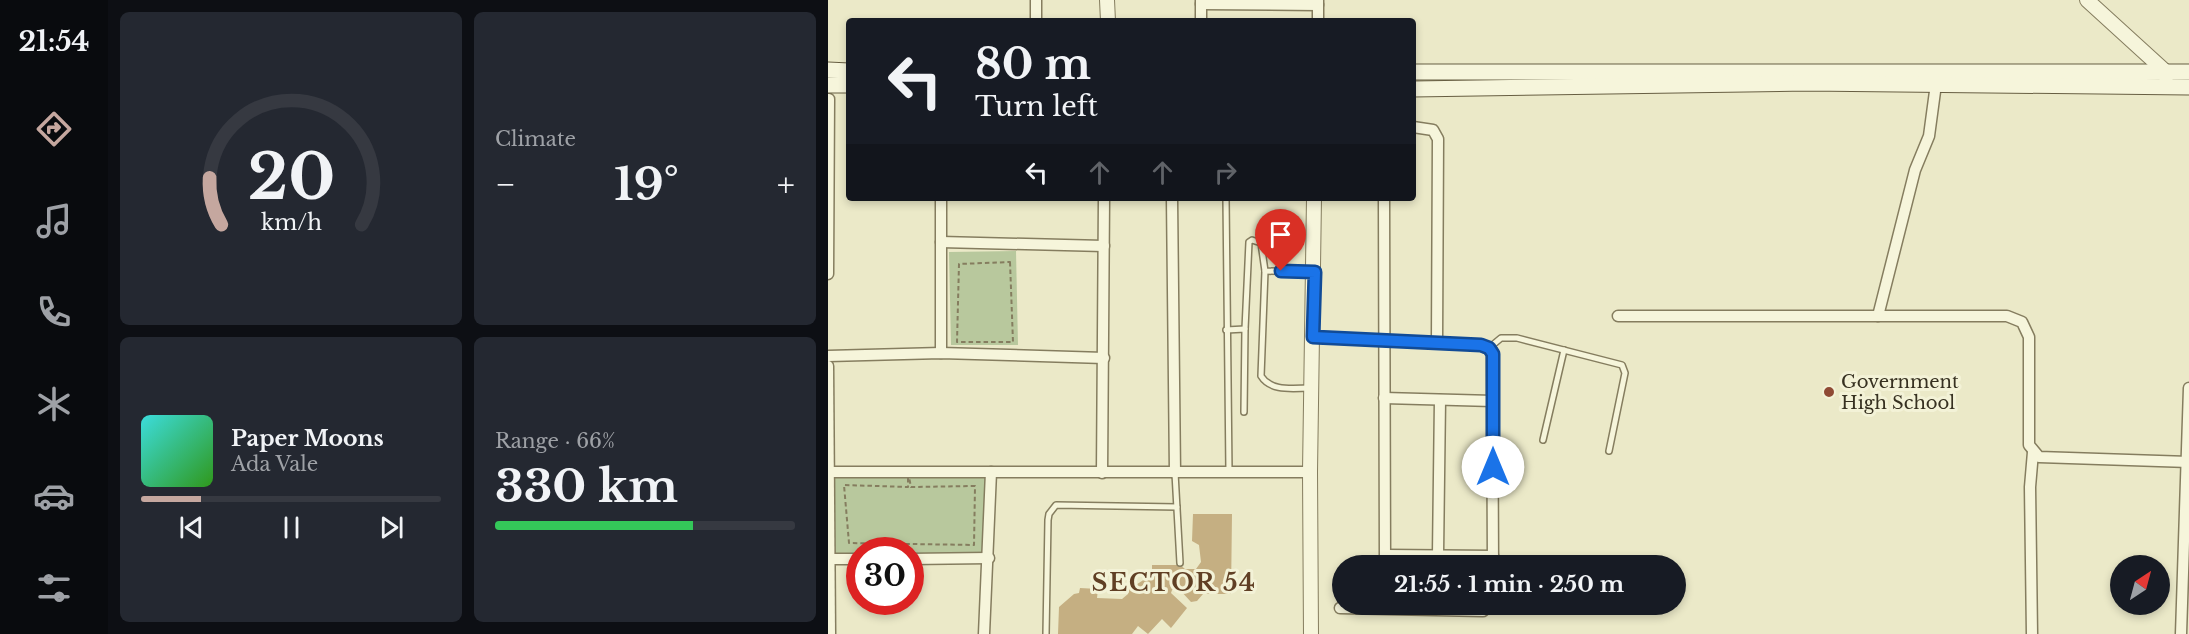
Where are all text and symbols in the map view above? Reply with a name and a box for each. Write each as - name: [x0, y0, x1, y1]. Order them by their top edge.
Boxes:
- text: 21:54: [18, 25, 90, 58]
- text: 80 m: [975, 38, 1091, 90]
- icon: left: [876, 42, 954, 120]
- text: Turn left: [975, 90, 1098, 123]
- icon: directions: [33, 108, 75, 150]
- text: Climate: [495, 127, 576, 151]
- text: 20: [247, 138, 335, 216]
- text: 19°: [614, 156, 679, 212]
- icon: left: [1020, 156, 1053, 189]
- icon: ahead: [1083, 156, 1116, 189]
- icon: ahead: [1146, 156, 1179, 189]
- icon: right: [1209, 156, 1242, 189]
- text: −: [495, 164, 516, 205]
- text: +: [777, 164, 795, 205]
- icon: music: [33, 200, 75, 242]
- pin: [1255, 209, 1306, 271]
- text: km/h: [261, 210, 322, 237]
- icon: arrive: [1264, 218, 1297, 251]
- icon: phone: [33, 291, 75, 333]
- place label: Government High School: [1841, 371, 1959, 414]
- icon: climate: [33, 383, 75, 425]
- marker: Government High School: [1822, 385, 1836, 399]
- text: Paper Moons: [231, 425, 384, 452]
- text: Range · 66%: [495, 429, 615, 453]
- position arrow: [1461, 435, 1525, 499]
- text: Ada Vale: [231, 452, 318, 476]
- text: 330 km: [495, 458, 678, 514]
- icon: car: [33, 475, 75, 517]
- icon: previous: [175, 511, 208, 544]
- icon: pause: [275, 511, 308, 544]
- icon: next: [375, 511, 408, 544]
- speed limit sign: 30: [846, 537, 924, 615]
- north arrow: [2110, 555, 2170, 615]
- map controls: [2110, 555, 2170, 615]
- icon: filters: [33, 567, 75, 609]
- district label: SECTOR 54: [1092, 568, 1256, 597]
- text: 21:55 · 1 min · 250 m: [1394, 571, 1624, 598]

